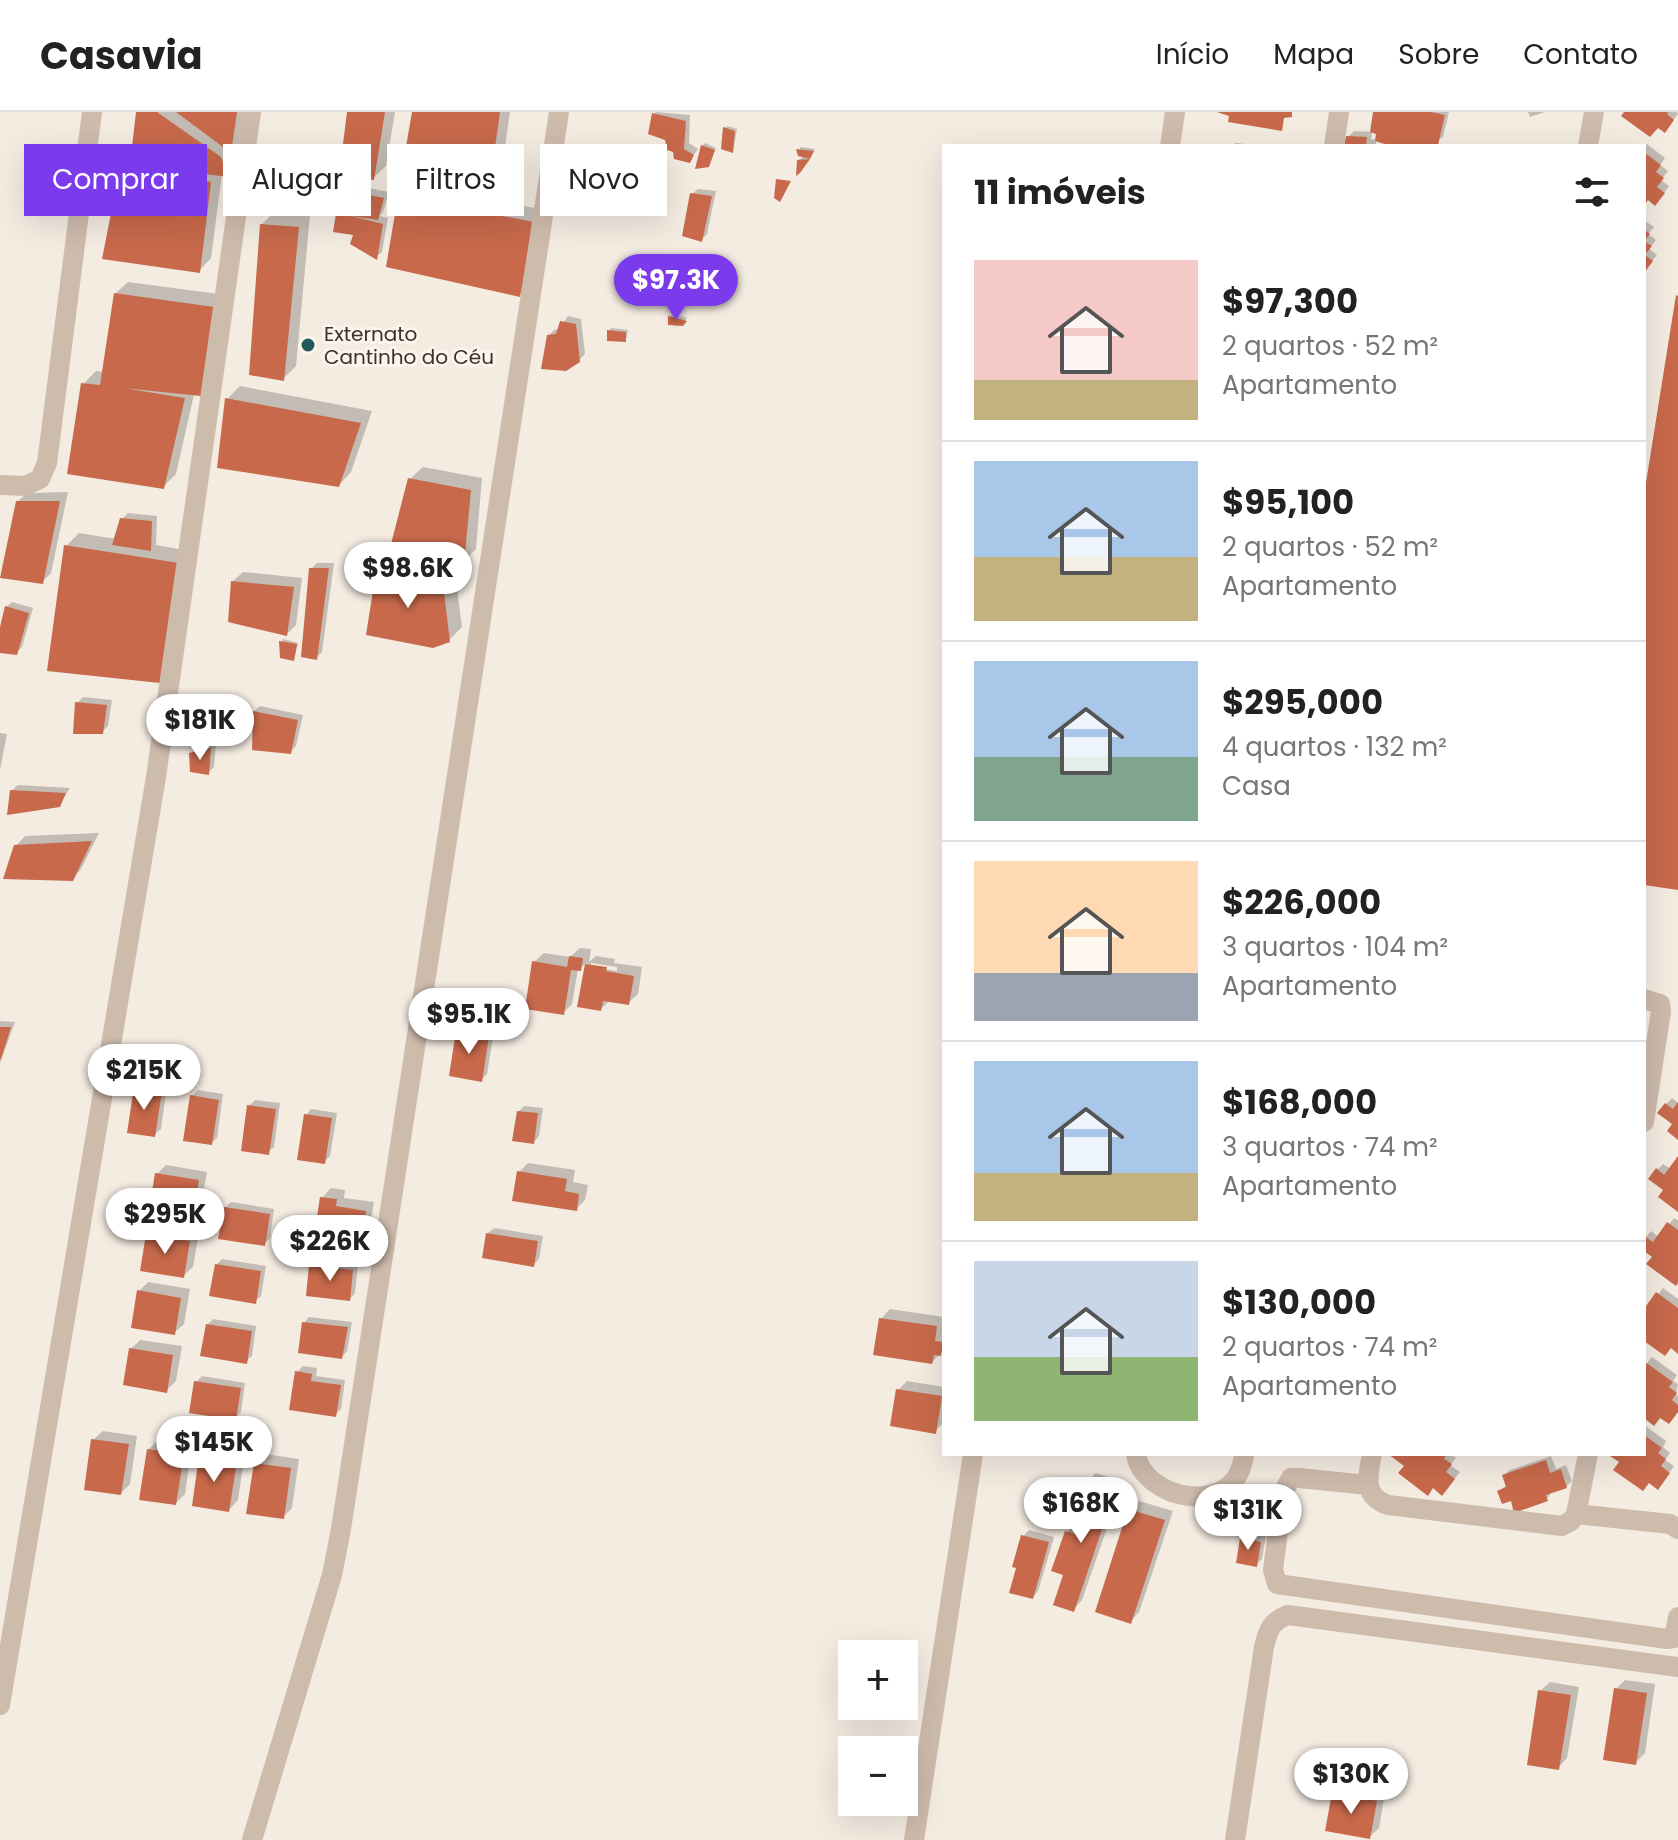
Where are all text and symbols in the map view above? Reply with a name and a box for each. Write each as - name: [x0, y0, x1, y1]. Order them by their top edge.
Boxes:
- text: Casavia: [40, 29, 203, 82]
- text: Início: [1156, 35, 1229, 74]
- text: Mapa: [1273, 35, 1354, 74]
- text: Sobre: [1398, 35, 1479, 74]
- text: Contato: [1523, 35, 1638, 74]
- chip: Comprar: [24, 144, 207, 216]
- chip: Alugar: [223, 144, 371, 216]
- chip: Filtros: [387, 144, 524, 216]
- chip: Novo: [540, 144, 667, 216]
- text: 11 imóveis: [974, 168, 1146, 216]
- icon: filters: [1570, 170, 1614, 214]
- pin: $97.3K: [611, 254, 741, 322]
- text: $97.3K: [632, 262, 720, 298]
- text: $97,300: [1222, 277, 1358, 325]
- icon: home: [1038, 292, 1134, 388]
- place label: Externato Cantinho do Céu: [324, 320, 494, 371]
- text: 2 quartos · 52 m²: [1222, 328, 1438, 364]
- marker: Externato Cantinho do Céu: [299, 336, 317, 354]
- text: Apartamento: [1222, 367, 1397, 403]
- text: $95,100: [1222, 478, 1354, 526]
- icon: home: [1038, 493, 1134, 589]
- text: 2 quartos · 52 m²: [1222, 529, 1438, 565]
- pin: $98.6K: [343, 542, 473, 610]
- text: $98.6K: [362, 550, 454, 586]
- text: Apartamento: [1222, 568, 1397, 604]
- text: $295,000: [1222, 678, 1383, 726]
- icon: home: [1038, 693, 1134, 789]
- pin: $181K: [144, 694, 256, 762]
- text: $181K: [164, 702, 236, 738]
- text: 4 quartos · 132 m²: [1222, 729, 1447, 765]
- text: Casa: [1222, 768, 1291, 804]
- text: $226,000: [1222, 878, 1381, 926]
- icon: home: [1038, 893, 1134, 989]
- text: 3 quartos · 104 m²: [1222, 929, 1448, 965]
- text: Apartamento: [1222, 968, 1397, 1004]
- pin: $95.1K: [404, 988, 534, 1056]
- text: $95.1K: [426, 996, 512, 1032]
- pin: $215K: [88, 1044, 200, 1112]
- text: $215K: [106, 1052, 182, 1088]
- text: $168,000: [1222, 1078, 1377, 1126]
- icon: home: [1038, 1093, 1134, 1189]
- text: 3 quartos · 74 m²: [1222, 1129, 1438, 1165]
- text: Apartamento: [1222, 1168, 1397, 1204]
- pin: $295K: [109, 1188, 221, 1256]
- text: $295K: [124, 1196, 206, 1232]
- pin: $226K: [274, 1215, 386, 1283]
- text: $226K: [289, 1223, 371, 1259]
- text: $130,000: [1222, 1278, 1376, 1326]
- icon: home: [1038, 1293, 1134, 1389]
- text: 2 quartos · 74 m²: [1222, 1329, 1437, 1365]
- text: Apartamento: [1222, 1368, 1397, 1404]
- pin: $145K: [158, 1416, 270, 1484]
- text: $145K: [174, 1424, 254, 1460]
- pin: $168K: [1025, 1477, 1137, 1545]
- pin: $131K: [1192, 1484, 1304, 1552]
- text: $168K: [1042, 1485, 1120, 1521]
- text: $131K: [1213, 1492, 1283, 1528]
- map controls: [838, 1640, 918, 1816]
- button: +: [838, 1640, 918, 1720]
- button: −: [838, 1736, 918, 1816]
- pin: $130K: [1295, 1748, 1407, 1816]
- text: $130K: [1312, 1756, 1390, 1792]

